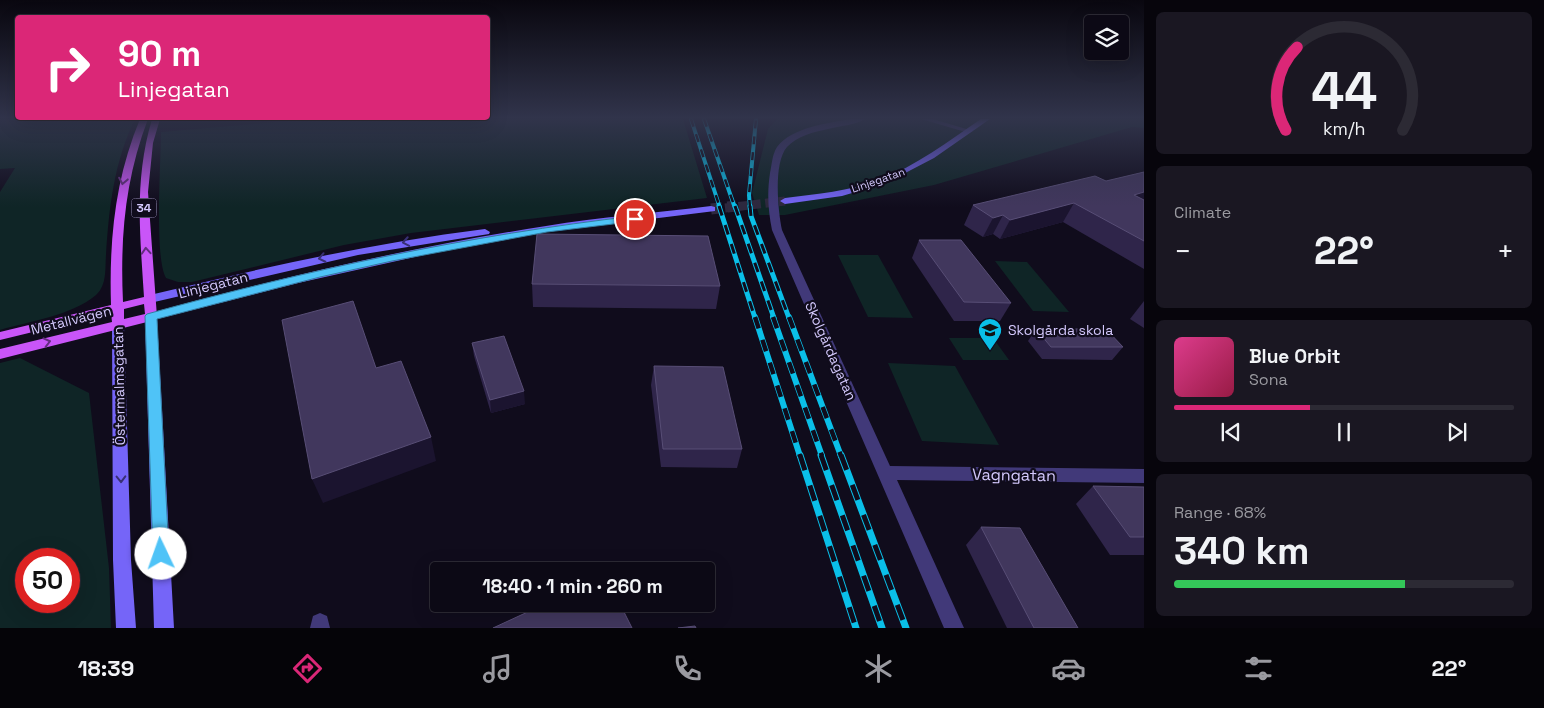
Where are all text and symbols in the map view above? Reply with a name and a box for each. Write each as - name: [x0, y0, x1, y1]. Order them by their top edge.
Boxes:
- map controls: [1084, 15, 1129, 60]
- button: layers: [1084, 15, 1129, 60]
- text: 90 m: [118, 32, 201, 76]
- icon: right: [35, 35, 100, 100]
- text: 44: [1311, 58, 1377, 124]
- text: Linjegatan: [118, 75, 230, 103]
- text: km/h: [1323, 117, 1365, 140]
- street label: Linjegatan: [849, 164, 907, 196]
- one-way arrow: [119, 177, 129, 186]
- road number: 34: [132, 198, 156, 218]
- pin: [614, 198, 656, 240]
- text: Climate: [1174, 202, 1231, 223]
- icon: arrive: [621, 205, 649, 233]
- text: 22°: [1314, 227, 1374, 275]
- text: −: [1174, 233, 1191, 269]
- text: +: [1497, 233, 1514, 269]
- one-way arrow: [402, 236, 411, 246]
- one-way arrow: [141, 246, 152, 254]
- one-way arrow: [318, 252, 327, 263]
- street label: Linjegatan: [176, 268, 250, 302]
- street label: Skolgårdagatan: [801, 299, 861, 403]
- street label: Metallvägen: [29, 301, 113, 339]
- school or university icon: Skolgårda skola: [977, 317, 1003, 351]
- place label: Skolgårda skola: [1008, 321, 1113, 339]
- street label: Östermalmsgatan: [109, 326, 129, 446]
- one-way arrow: [43, 337, 52, 348]
- text: Blue Orbit: [1249, 344, 1340, 369]
- text: Sona: [1249, 369, 1288, 390]
- icon: previous: [1217, 418, 1245, 446]
- icon: pause: [1330, 418, 1358, 446]
- icon: next: [1443, 418, 1471, 446]
- street label: Vagngatan: [972, 464, 1056, 486]
- one-way arrow: [115, 475, 126, 483]
- text: Range · 68%: [1174, 502, 1266, 523]
- position arrow: [134, 527, 186, 579]
- text: 340 km: [1174, 527, 1309, 575]
- speed limit sign: 50: [15, 548, 80, 613]
- text: 18:40 · 1 min · 260 m: [482, 574, 663, 599]
- icon: directions: [290, 651, 325, 686]
- icon: music: [480, 651, 515, 686]
- icon: phone: [670, 651, 705, 686]
- icon: climate: [861, 651, 896, 686]
- icon: car: [1051, 651, 1086, 686]
- icon: filters: [1241, 651, 1276, 686]
- text: 18:39: [78, 654, 134, 682]
- text: 22°: [1432, 654, 1466, 682]

